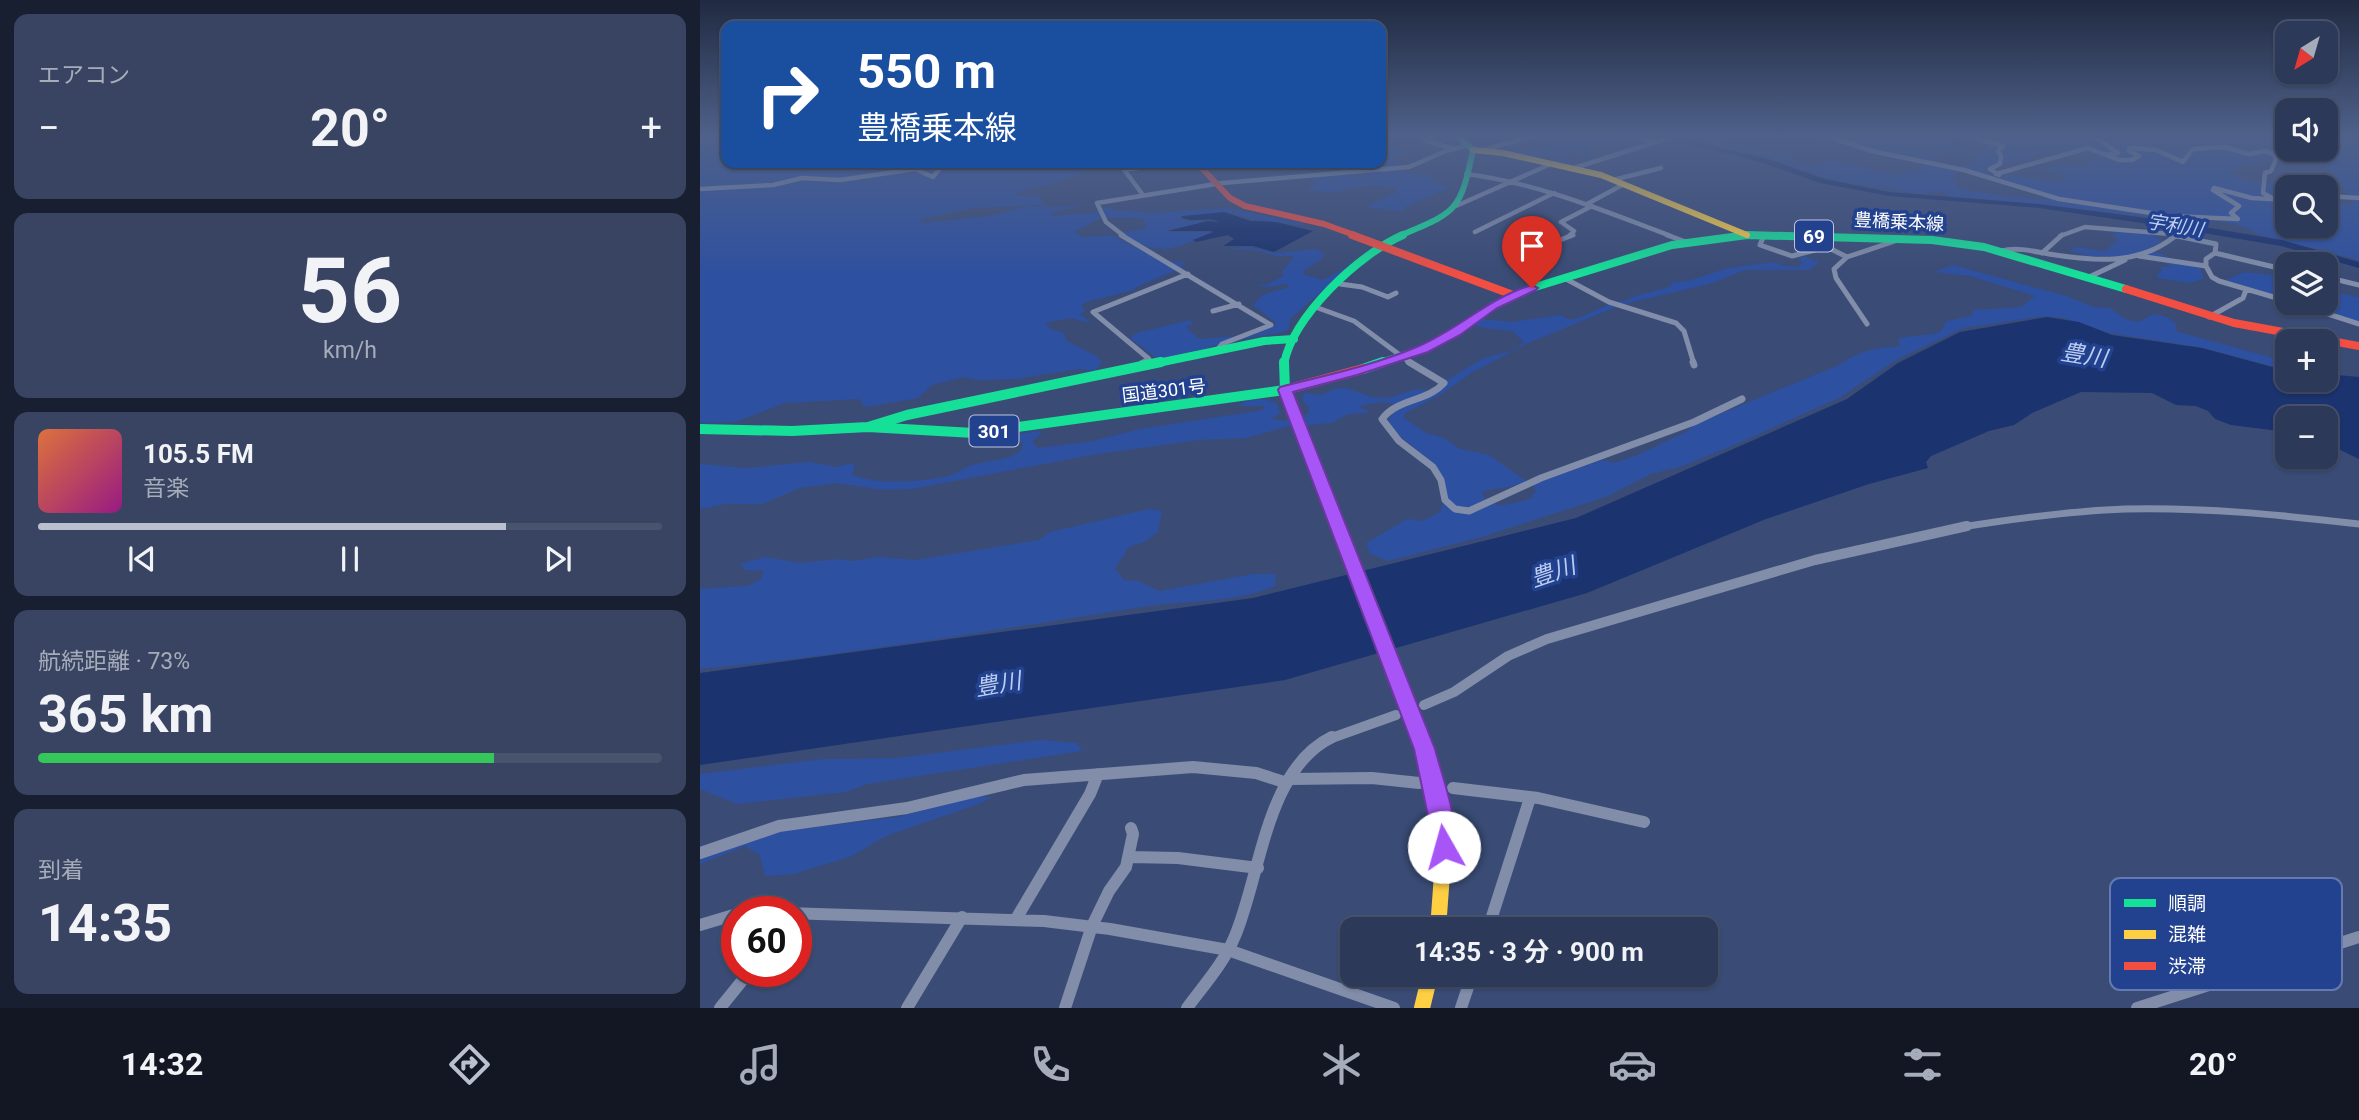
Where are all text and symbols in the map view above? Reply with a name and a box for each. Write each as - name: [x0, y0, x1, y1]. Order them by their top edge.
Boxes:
- north arrow: [2275, 21, 2338, 84]
- map controls: [2275, 21, 2338, 469]
- text: 550 m: [857, 43, 996, 100]
- icon: right: [742, 49, 833, 140]
- text: エアコン: [38, 62, 130, 89]
- text: 20°: [310, 98, 390, 159]
- button: sound: [2275, 98, 2338, 161]
- text: −: [38, 106, 60, 150]
- text: +: [640, 106, 662, 150]
- text: 豊橋乗本線: [857, 109, 1017, 147]
- button: search: [2275, 175, 2338, 238]
- street label: 豊橋乗本線: [1854, 209, 1945, 234]
- water label: 宇利川: [2145, 210, 2207, 242]
- pin: [1502, 216, 1562, 288]
- road number: 69: [1795, 220, 1833, 252]
- icon: arrive: [1513, 227, 1551, 265]
- text: 56: [298, 238, 402, 344]
- button: layers: [2275, 252, 2338, 315]
- button: +: [2275, 329, 2338, 392]
- text: km/h: [323, 337, 377, 364]
- water label: 豊川: [2059, 339, 2112, 373]
- street label: 国道301号: [1121, 375, 1207, 406]
- button: −: [2275, 406, 2338, 469]
- road number: 301: [970, 416, 1018, 446]
- text: 105.5 FM: [143, 439, 254, 469]
- text: 音楽: [143, 475, 189, 502]
- icon: previous: [123, 540, 161, 578]
- icon: pause: [331, 540, 369, 578]
- icon: next: [539, 540, 577, 578]
- water label: 豊川: [1527, 551, 1582, 593]
- text: 航続距離 · 73%: [38, 648, 190, 675]
- water label: 豊川: [973, 667, 1026, 702]
- text: 365 km: [38, 684, 213, 745]
- position arrow: [1407, 810, 1481, 884]
- text: 到着: [38, 857, 84, 884]
- legend: [2110, 878, 2342, 990]
- text: 順調: [2168, 892, 2206, 915]
- text: 14:35: [38, 893, 172, 954]
- speed limit sign: 60: [721, 896, 812, 987]
- text: 混雑: [2168, 923, 2206, 946]
- text: 14:35 · 3 分 · 900 m: [1414, 937, 1644, 967]
- text: 渋滞: [2168, 955, 2206, 978]
- icon: directions: [445, 1040, 494, 1089]
- icon: music: [736, 1040, 785, 1089]
- icon: phone: [1026, 1040, 1075, 1089]
- icon: climate: [1317, 1040, 1366, 1089]
- icon: car: [1608, 1040, 1657, 1089]
- icon: filters: [1898, 1040, 1947, 1089]
- text: 14:32: [121, 1045, 203, 1083]
- text: 20°: [2189, 1045, 2238, 1083]

